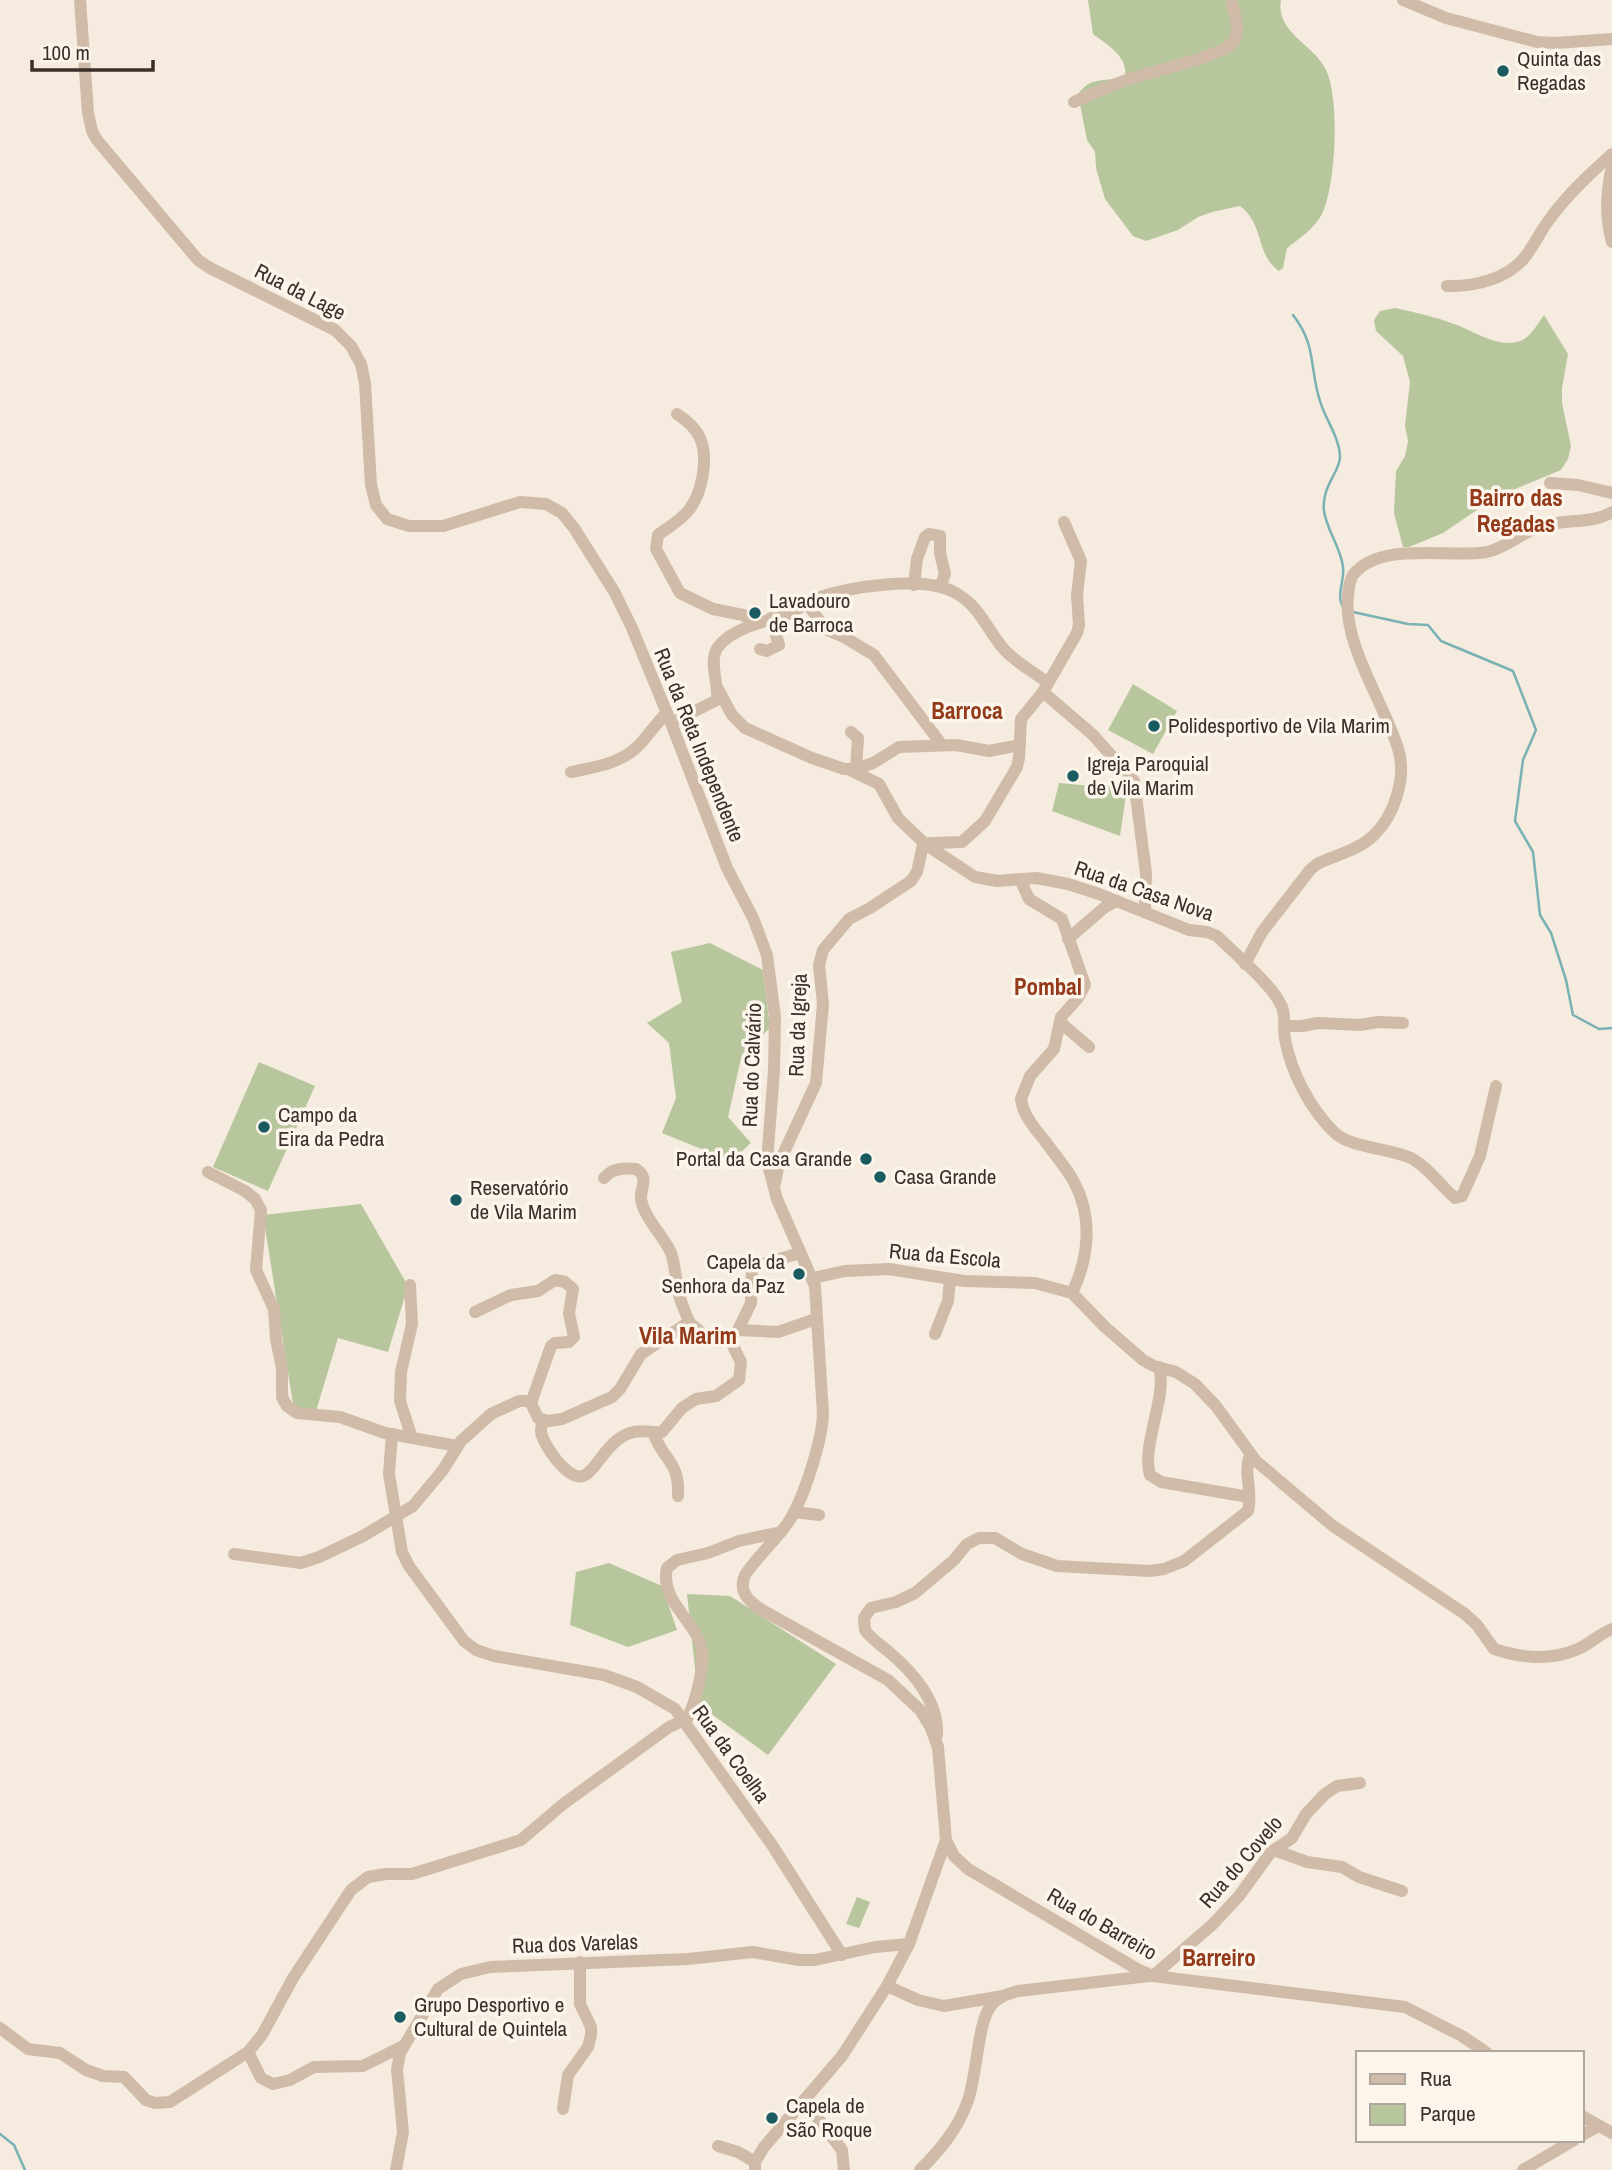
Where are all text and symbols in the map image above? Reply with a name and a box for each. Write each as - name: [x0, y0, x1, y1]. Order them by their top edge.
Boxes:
- scale bar: [32, 28, 152, 72]
- text: 100 m: [42, 38, 90, 67]
- place label: Quinta das Regadas: [1517, 44, 1601, 97]
- marker: Quinta das Regadas: [1495, 63, 1511, 79]
- street label: Rua da Lage: [250, 256, 351, 327]
- district label: Bairro das Regadas: [1469, 482, 1563, 539]
- place label: Lavadouro de Barroca: [769, 586, 854, 639]
- marker: Lavadouro de Barroca: [747, 605, 763, 621]
- street label: Rua da Reta Independente: [647, 644, 752, 846]
- district label: Barroca: [931, 695, 1003, 726]
- place label: Polidesportivo de Vila Marim: [1168, 711, 1390, 740]
- marker: Polidesportivo de Vila Marim: [1146, 718, 1162, 734]
- place label: Igreja Paroquial de Vila Marim: [1087, 749, 1209, 802]
- marker: Igreja Paroquial de Vila Marim: [1065, 768, 1081, 784]
- street label: Rua da Casa Nova: [1071, 853, 1218, 928]
- district label: Pombal: [1014, 971, 1082, 1002]
- street label: Rua da Igreja: [781, 972, 814, 1077]
- street label: Rua do Calvário: [735, 1002, 768, 1128]
- place label: Campo da Eira da Pedra: [278, 1100, 385, 1153]
- marker: Campo da Eira da Pedra: [256, 1119, 272, 1135]
- place label: Portal da Casa Grande: [676, 1144, 852, 1173]
- marker: Portal da Casa Grande: [858, 1151, 874, 1167]
- place label: Casa Grande: [894, 1162, 996, 1191]
- marker: Casa Grande: [872, 1169, 888, 1185]
- place label: Reservatório de Vila Marim: [470, 1173, 577, 1226]
- marker: Reservatório de Vila Marim: [448, 1192, 464, 1208]
- street label: Rua da Escola: [888, 1236, 1003, 1275]
- place label: Capela da Senhora da Paz: [661, 1247, 785, 1300]
- marker: Capela da Senhora da Paz: [791, 1266, 807, 1282]
- district label: Vila Marim: [639, 1319, 737, 1351]
- street label: Rua da Coelha: [686, 1699, 777, 1809]
- street label: Rua do Covelo: [1192, 1809, 1289, 1914]
- street label: Rua do Barreiro: [1042, 1880, 1163, 1967]
- street label: Rua dos Varelas: [511, 1927, 638, 1960]
- district label: Barreiro: [1182, 1942, 1256, 1973]
- place label: Grupo Desportivo e Cultural de Quintela: [414, 1990, 568, 2043]
- marker: Grupo Desportivo e Cultural de Quintela: [392, 2009, 408, 2025]
- legend: [1356, 2051, 1584, 2142]
- text: Rua: [1420, 2064, 1452, 2093]
- place label: Capela de São Roque: [786, 2091, 872, 2144]
- text: Parque: [1420, 2099, 1476, 2128]
- marker: Capela de São Roque: [764, 2110, 780, 2126]

